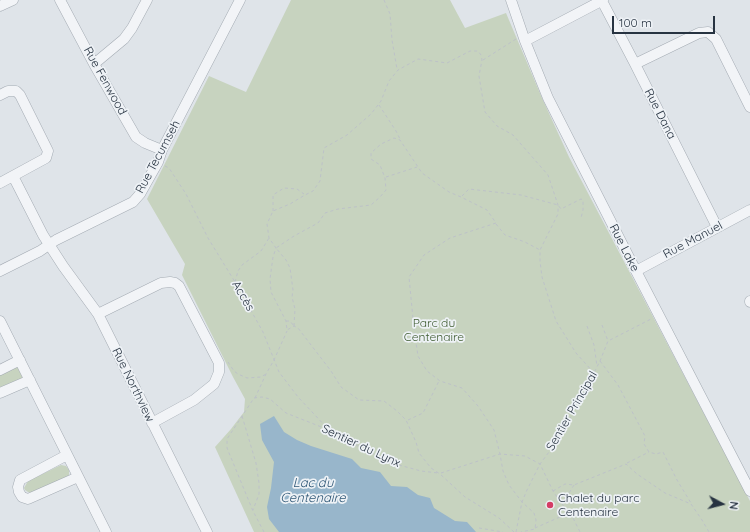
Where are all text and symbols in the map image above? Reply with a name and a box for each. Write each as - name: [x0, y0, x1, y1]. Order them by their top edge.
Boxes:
- scale bar: [614, 8, 717, 34]
- text: 100 m: [619, 15, 652, 30]
- street label: Rue Fenwood: [80, 44, 130, 118]
- street label: Rue Dana: [641, 86, 679, 142]
- street label: Rue Tecumseh: [133, 118, 183, 196]
- street label: Rue Manuel: [661, 218, 725, 262]
- street label: Rue Lake: [606, 222, 642, 274]
- street label: Accès: [229, 278, 257, 314]
- park label: Parc du Centenaire: [404, 316, 464, 344]
- street label: Rue Northview: [109, 345, 157, 425]
- street label: Sentier Principal: [543, 369, 601, 453]
- street label: Sentier du Lynx: [319, 422, 403, 470]
- water label: Lac du Centenaire: [280, 475, 346, 506]
- north arrow: [702, 484, 742, 524]
- place label: Chalet du parc Centenaire: [558, 491, 639, 519]
- marker: Chalet du parc Centenaire: [545, 500, 555, 510]
- text: N: [726, 501, 741, 510]

